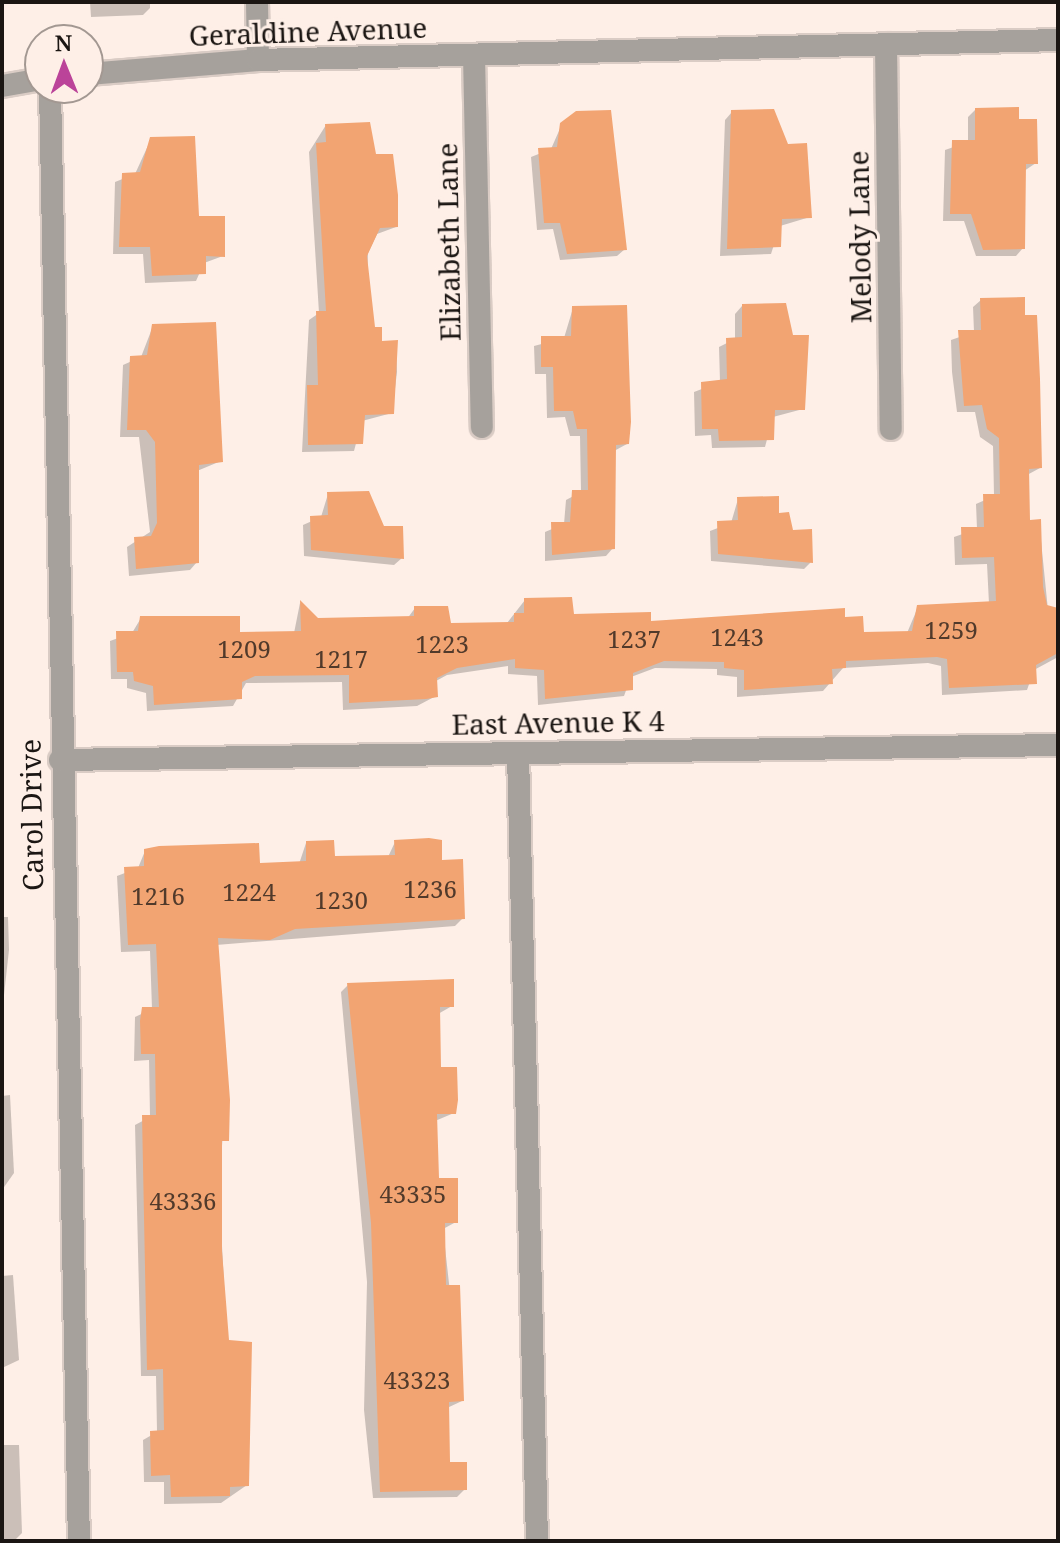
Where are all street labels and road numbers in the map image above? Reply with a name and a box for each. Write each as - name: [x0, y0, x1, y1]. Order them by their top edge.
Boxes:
- street label: Geraldine Avenue: [188, 10, 428, 52]
- street label: Elizabeth Lane: [429, 142, 467, 342]
- street label: Melody Lane: [841, 150, 877, 324]
- street label: East Avenue K 4: [451, 703, 665, 741]
- street label: Carol Drive: [13, 739, 49, 891]

